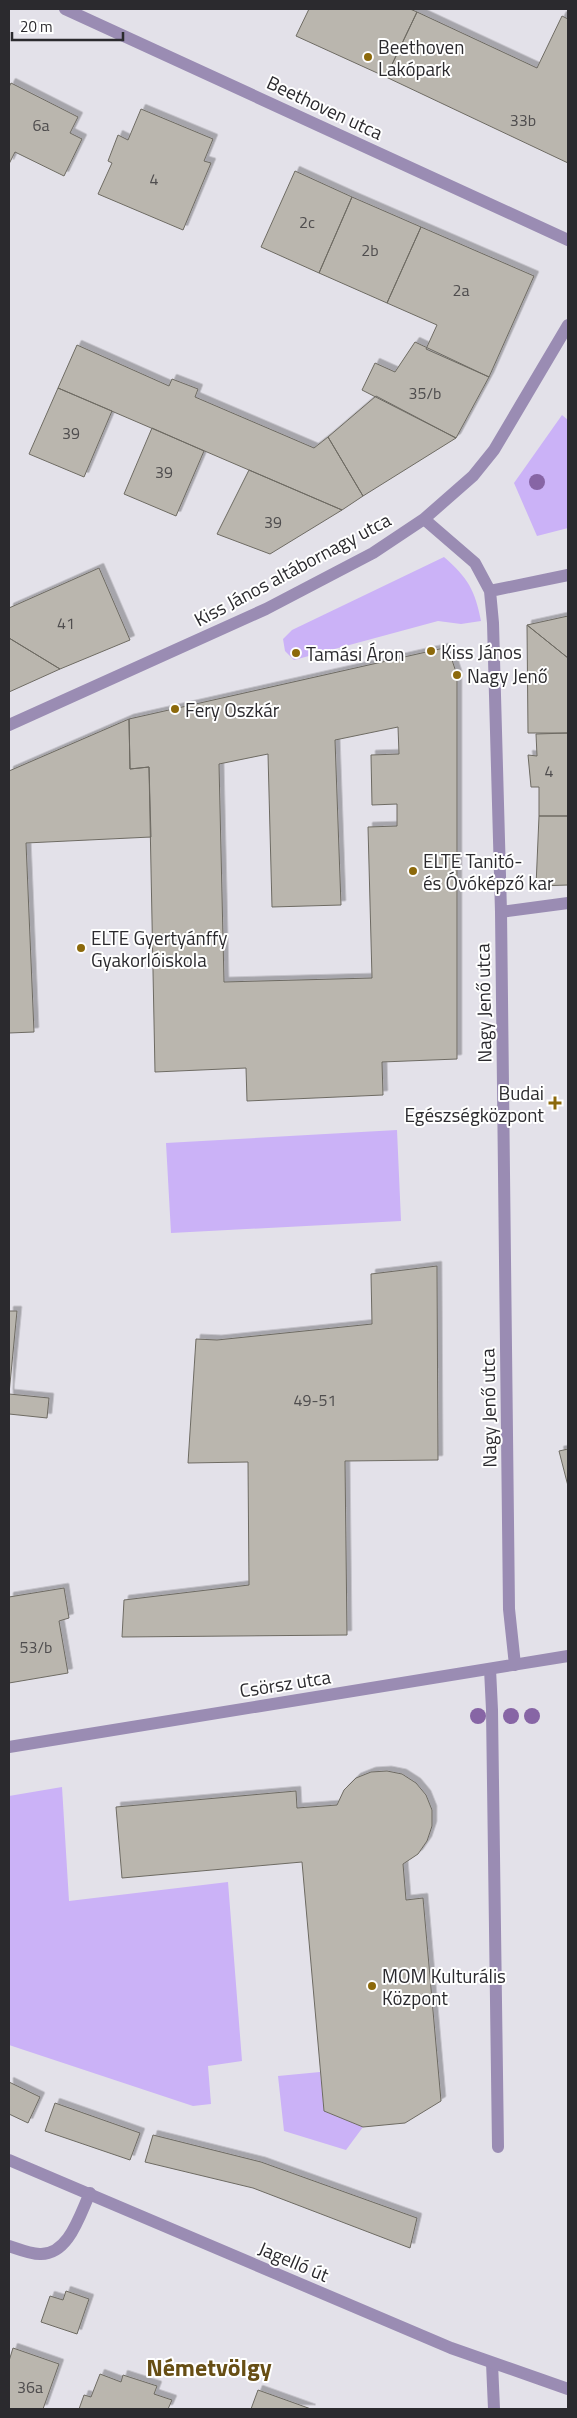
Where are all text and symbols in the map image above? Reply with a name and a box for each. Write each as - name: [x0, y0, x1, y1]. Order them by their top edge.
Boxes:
- scale bar: [12, 10, 124, 42]
- text: 20 m: [20, 15, 53, 38]
- place label: Beethoven Lakópark: [378, 32, 464, 83]
- marker: Beethoven Lakópark: [362, 51, 374, 63]
- street label: Beethoven utca: [262, 67, 388, 147]
- house number: 33b: [510, 108, 536, 132]
- house number: 6a: [33, 113, 49, 137]
- house number: 4: [150, 167, 159, 191]
- house number: 2c: [299, 210, 315, 234]
- house number: 2b: [361, 238, 379, 262]
- house number: 2a: [453, 278, 469, 302]
- house number: 35/b: [409, 381, 441, 405]
- house number: 39: [62, 421, 80, 445]
- house number: 39: [155, 460, 173, 484]
- street label: Kiss János altábornagy utca: [188, 505, 396, 633]
- house number: 39: [264, 510, 282, 534]
- house number: 41: [57, 611, 75, 635]
- place label: Kiss János: [441, 637, 522, 666]
- place label: Tamási Áron: [306, 639, 404, 668]
- marker: Kiss János: [425, 645, 437, 657]
- marker: Tamási Áron: [290, 647, 302, 659]
- place label: Nagy Jenő: [467, 661, 548, 690]
- marker: Nagy Jenő: [451, 669, 463, 681]
- place label: Fery Oszkár: [185, 695, 280, 724]
- marker: Fery Oszkár: [169, 703, 181, 715]
- house number: 4: [545, 759, 554, 783]
- place label: ELTE Tanitó- és Óvóképző kar: [423, 846, 554, 897]
- marker: ELTE Tanitó- és Óvóképző kar: [407, 865, 419, 877]
- place label: ELTE Gyertyánffy Gyakorlóiskola: [91, 923, 227, 974]
- marker: ELTE Gyertyánffy Gyakorlóiskola: [75, 942, 87, 954]
- street label: Nagy Jenő utca: [467, 943, 499, 1063]
- place label: Budai Egészségközpont: [404, 1078, 544, 1129]
- marker: Budai Egészségközpont: [548, 1096, 562, 1110]
- street label: Nagy Jenő utca: [472, 1348, 504, 1468]
- house number: 49-51: [294, 1388, 336, 1412]
- house number: 53/b: [20, 1635, 52, 1659]
- street label: Csörsz utca: [237, 1661, 333, 1705]
- place label: MOM Kulturális Központ: [382, 1961, 506, 2012]
- marker: MOM Kulturális Központ: [366, 1980, 378, 1992]
- street label: Jagelló út: [254, 2233, 334, 2289]
- district label: Németvölgy: [146, 2349, 272, 2385]
- house number: 36a: [17, 2375, 43, 2399]

